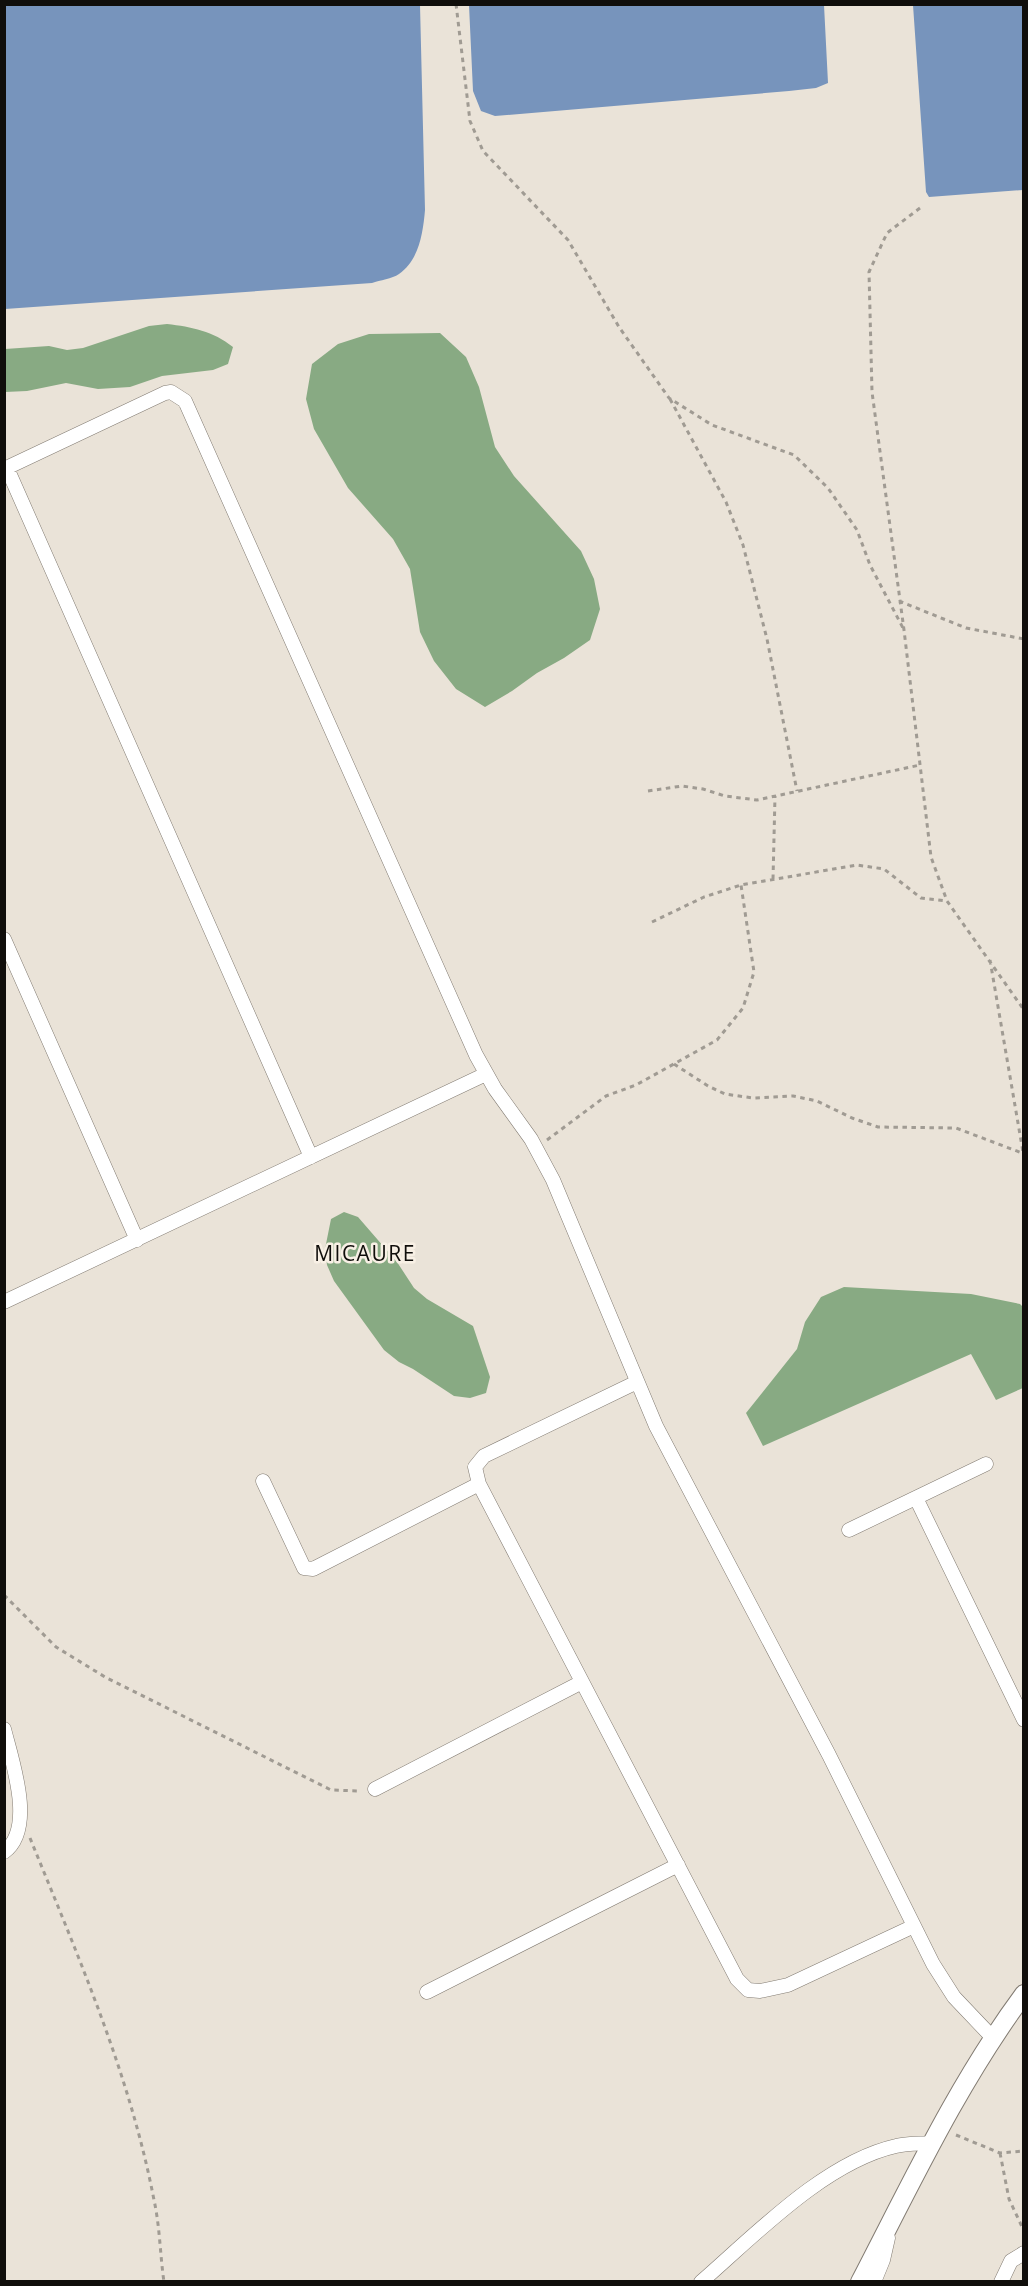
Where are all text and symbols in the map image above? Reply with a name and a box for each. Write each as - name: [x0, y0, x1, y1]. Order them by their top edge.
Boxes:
- district label: MICAURE: [314, 1239, 416, 1267]

